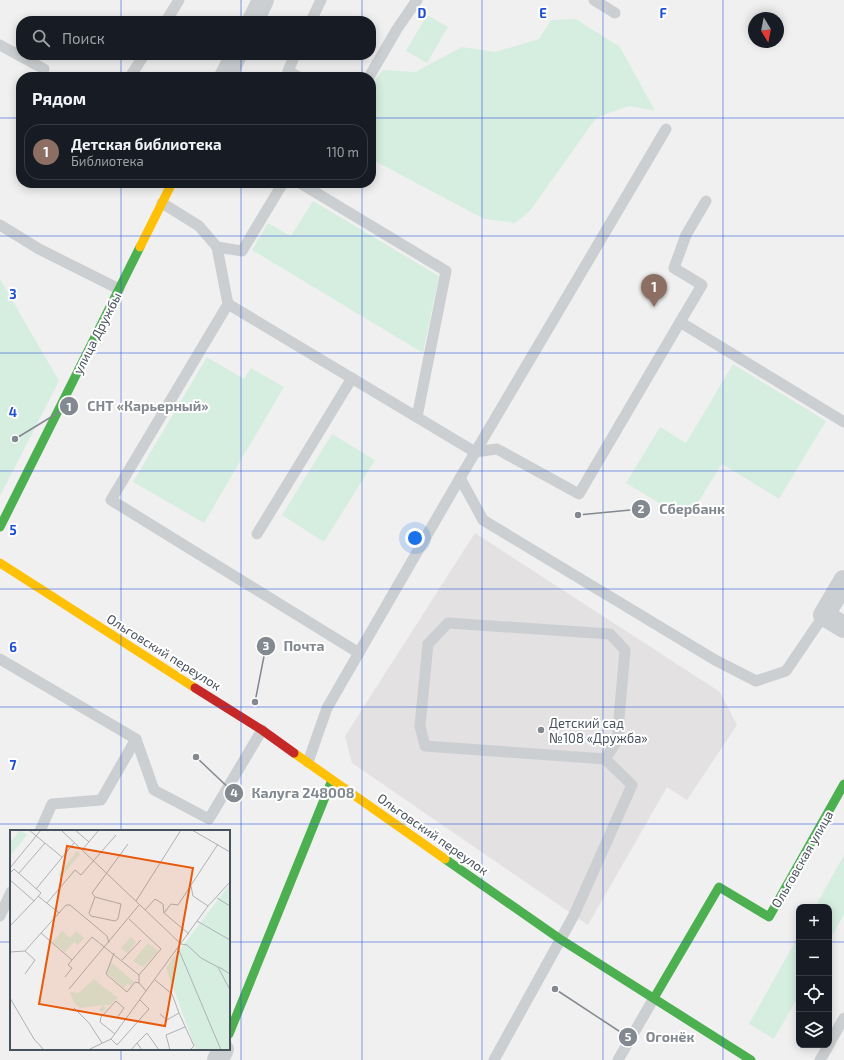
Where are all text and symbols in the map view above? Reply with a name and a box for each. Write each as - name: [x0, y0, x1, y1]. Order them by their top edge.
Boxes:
- text: D: [418, 5, 427, 21]
- text: E: [539, 5, 547, 21]
- text: F: [659, 5, 667, 21]
- north arrow: [748, 12, 784, 48]
- search box: [16, 16, 376, 60]
- icon: search: [30, 27, 52, 49]
- text: Поиск: [62, 29, 105, 47]
- text: Рядом: [32, 88, 86, 108]
- text: Детская библиотека: [71, 135, 222, 153]
- text: 1: [43, 144, 49, 160]
- text: 110 m: [327, 144, 359, 160]
- text: Библиотека: [71, 153, 144, 169]
- pin: 1: [641, 274, 667, 307]
- text: 3: [9, 286, 17, 302]
- street label: улица Дружбы: [69, 289, 125, 377]
- callout: СНТ «Карьерный»: [59, 393, 216, 419]
- text: СНТ «Карьерный»: [87, 397, 209, 414]
- text: 1: [66, 399, 72, 413]
- text: 4: [9, 404, 17, 420]
- callout: Сбербанк: [631, 496, 732, 522]
- text: Сбербанк: [659, 500, 725, 517]
- text: 2: [638, 501, 645, 515]
- text: 5: [9, 522, 17, 538]
- your location: [405, 528, 425, 548]
- street label: Ольговский переулок: [104, 610, 224, 694]
- callout: Почта: [256, 633, 333, 659]
- text: Почта: [283, 637, 325, 654]
- text: 3: [263, 638, 270, 652]
- text: 6: [9, 639, 17, 655]
- place label: Детский сад №108 «Дружба»: [549, 715, 648, 746]
- marker: Детский сад №108 «Дружба»: [536, 725, 546, 735]
- text: 7: [10, 757, 17, 773]
- callout: Калуга 248008: [224, 780, 363, 806]
- text: Калуга 248008: [252, 784, 354, 801]
- text: 4: [230, 785, 238, 799]
- street label: Ольговский переулок: [374, 790, 492, 878]
- street label: Ольговская улица: [768, 807, 836, 911]
- inset map: [10, 830, 230, 1050]
- map controls: [796, 904, 832, 1048]
- button: +: [796, 904, 832, 940]
- button: −: [796, 940, 832, 976]
- button: locate: [796, 976, 832, 1012]
- button: layers: [796, 1012, 832, 1048]
- callout: Огонёк: [618, 1024, 703, 1050]
- text: Огонёк: [646, 1028, 694, 1045]
- text: 5: [625, 1029, 632, 1043]

